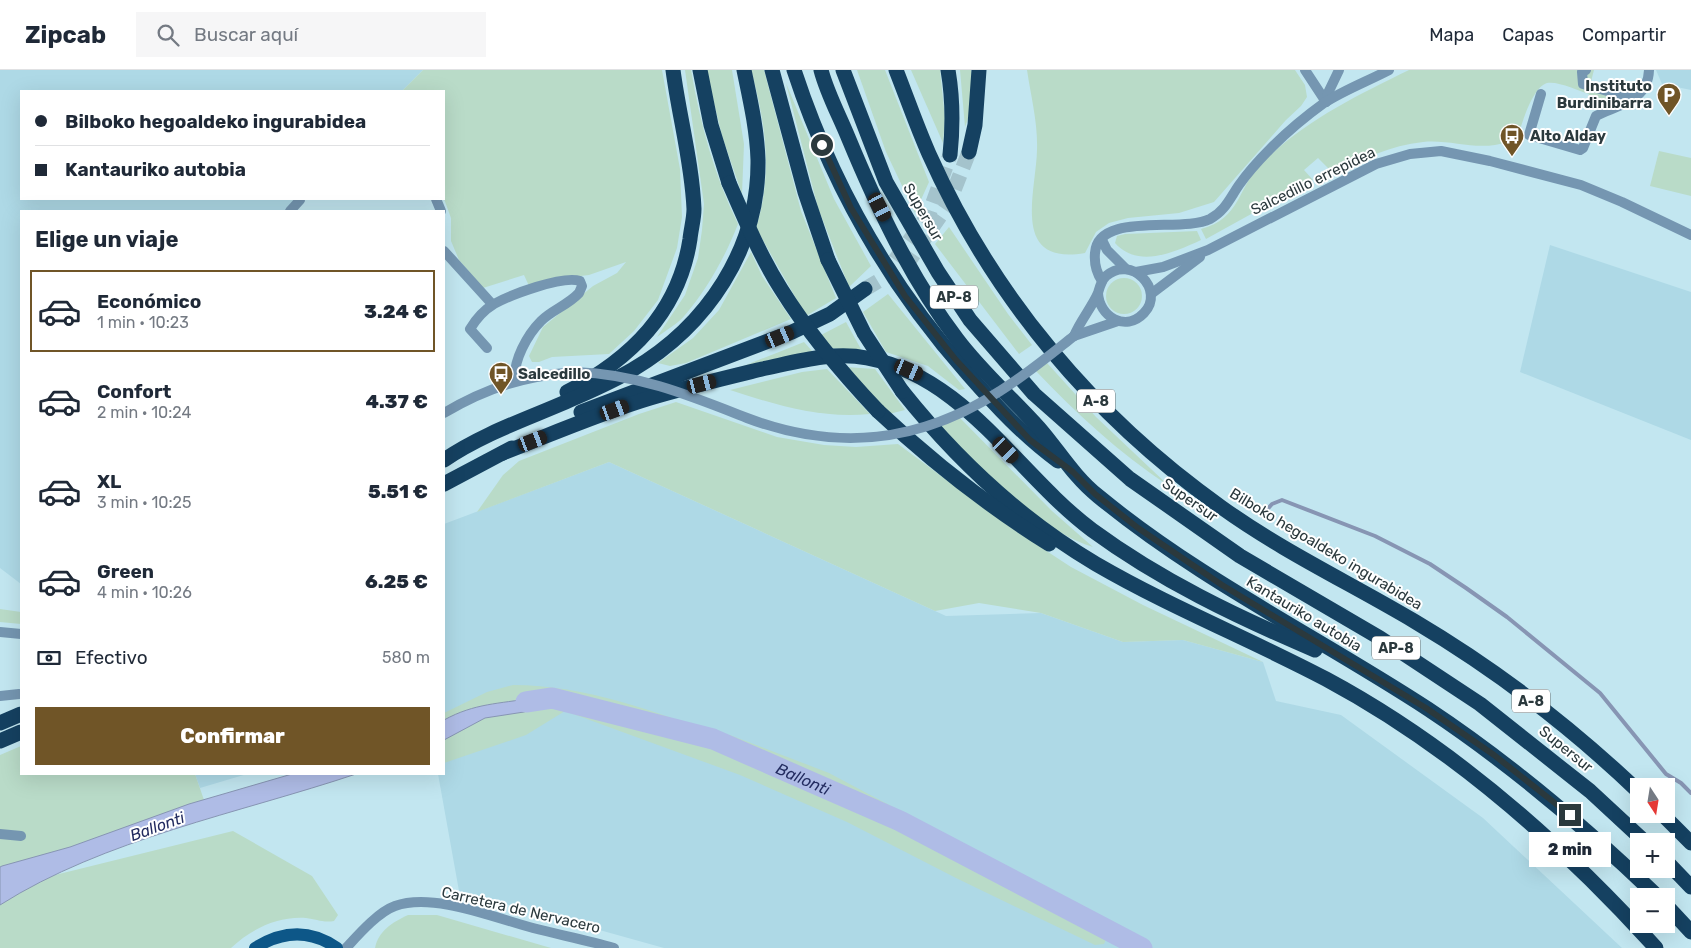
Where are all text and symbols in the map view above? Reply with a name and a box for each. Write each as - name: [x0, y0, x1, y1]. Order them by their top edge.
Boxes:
- search box: [136, 12, 486, 57]
- text: Zipcab: [25, 21, 106, 49]
- icon: search: [154, 21, 182, 49]
- text: Buscar aquí: [194, 23, 298, 46]
- text: Mapa: [1429, 24, 1474, 46]
- text: Capas: [1502, 24, 1554, 46]
- text: Compartir: [1582, 24, 1666, 46]
- place label: Instituto Burdinibarra: [1557, 77, 1652, 112]
- parking icon: Instituto Burdinibarra: [1656, 82, 1682, 116]
- text: Bilboko hegoaldeko ingurabidea: [65, 110, 366, 133]
- bus stop icon: Alto Alday: [1499, 123, 1525, 157]
- place label: Alto Alday: [1530, 127, 1606, 145]
- route start: [811, 134, 833, 156]
- street label: Salcedillo errepidea: [1248, 143, 1378, 219]
- text: Kantauriko autobia: [65, 158, 246, 181]
- street label: Supersur: [899, 180, 947, 244]
- car: [866, 190, 893, 224]
- text: Elige un viaje: [35, 226, 179, 253]
- road number: AP-8: [930, 286, 978, 308]
- icon: car: [37, 289, 82, 334]
- text: Económico: [97, 290, 201, 313]
- text: 3.24 €: [364, 300, 428, 323]
- text: 1 min · 10:23: [97, 313, 189, 332]
- car: [763, 324, 796, 350]
- car: [892, 357, 925, 383]
- bus stop icon: Salcedillo: [488, 361, 514, 395]
- place label: Salcedillo: [518, 365, 590, 383]
- car: [685, 373, 718, 395]
- icon: car: [37, 379, 82, 424]
- text: Confort: [97, 380, 171, 403]
- text: 4.37 €: [366, 390, 428, 413]
- road number: A-8: [1077, 390, 1115, 412]
- car: [598, 398, 631, 422]
- text: 2 min · 10:24: [97, 403, 192, 422]
- car: [516, 429, 549, 453]
- car: [990, 434, 1021, 466]
- icon: car: [37, 469, 82, 514]
- text: XL: [97, 470, 121, 493]
- street label: Supersur: [1159, 474, 1222, 526]
- text: 5.51 €: [368, 480, 428, 503]
- street label: Bilboko hegoaldeko ingurabidea: [1227, 484, 1425, 614]
- text: 3 min · 10:25: [97, 493, 191, 512]
- icon: car: [37, 559, 82, 604]
- text: Green: [97, 560, 154, 583]
- text: 6.25 €: [365, 570, 428, 593]
- street label: Kantauriko autobia: [1243, 573, 1365, 655]
- text: 4 min · 10:26: [97, 583, 192, 602]
- road number: AP-8: [1372, 636, 1420, 660]
- icon: cash: [35, 644, 63, 672]
- text: Efectivo: [75, 646, 148, 669]
- text: 580 m: [382, 648, 430, 667]
- road number: A-8: [1512, 690, 1550, 712]
- button: Confirmar: [35, 707, 430, 765]
- street label: Supersur: [1536, 722, 1597, 776]
- water label: Ballonti: [773, 759, 834, 800]
- north arrow: [1630, 778, 1675, 822]
- map controls: [1630, 778, 1675, 933]
- route end: [1559, 804, 1581, 826]
- water label: Ballonti: [127, 807, 188, 845]
- callout: 2 min: [1529, 832, 1611, 868]
- button: +: [1630, 833, 1675, 878]
- text: 2 min: [1548, 840, 1592, 859]
- street label: Carretera de Nervacero: [440, 883, 602, 937]
- button: −: [1630, 888, 1675, 933]

